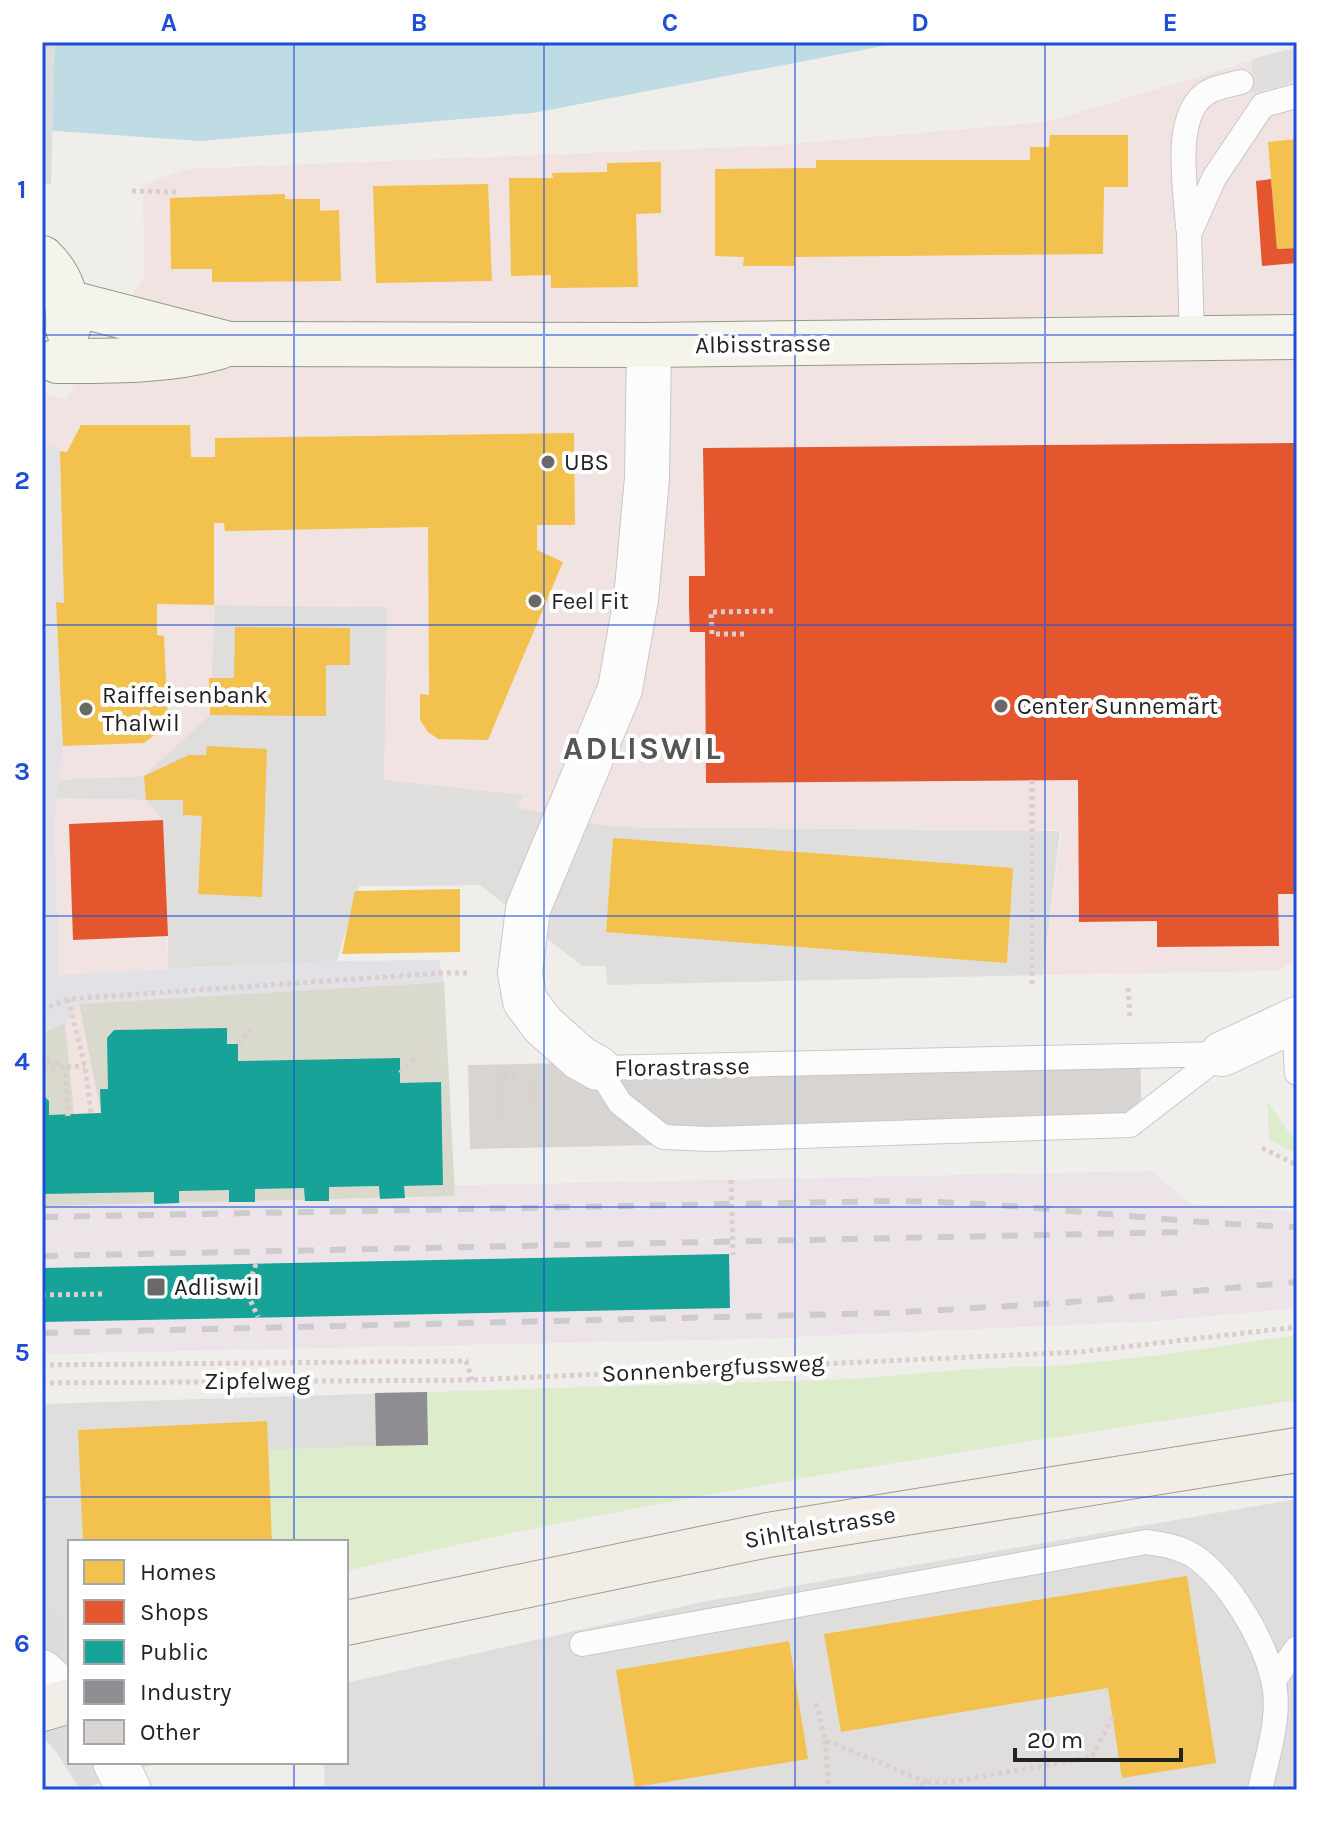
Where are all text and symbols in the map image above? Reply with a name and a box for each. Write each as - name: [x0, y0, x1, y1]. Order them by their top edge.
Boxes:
- text: A: [161, 7, 177, 38]
- text: B: [411, 7, 427, 38]
- text: C: [662, 7, 678, 38]
- text: D: [911, 7, 929, 38]
- text: E: [1162, 7, 1178, 38]
- text: 1: [17, 174, 27, 205]
- street label: Albisstrasse: [695, 329, 831, 359]
- place label: UBS: [564, 448, 609, 476]
- marker: UBS: [539, 453, 557, 471]
- text: 2: [14, 465, 30, 496]
- place label: Feel Fit: [551, 587, 629, 615]
- marker: Feel Fit: [526, 592, 544, 610]
- place label: Raiffeisenbank Thalwil: [102, 681, 268, 737]
- place label: Center Sunnemärt: [1017, 692, 1218, 720]
- marker: Center Sunnemärt: [992, 697, 1010, 715]
- marker: Raiffeisenbank Thalwil: [77, 700, 95, 718]
- district label: ADLISWIL: [563, 730, 723, 767]
- text: 3: [14, 756, 30, 787]
- text: 4: [14, 1046, 30, 1077]
- street label: Florastrasse: [614, 1052, 750, 1082]
- place label: Adliswil: [174, 1273, 260, 1301]
- marker: Adliswil: [145, 1276, 167, 1298]
- text: 5: [14, 1337, 30, 1368]
- street label: Sonnenbergfussweg: [601, 1348, 826, 1388]
- street label: Zipfelweg: [204, 1367, 310, 1395]
- street label: Sihltalstrasse: [742, 1500, 898, 1554]
- legend: [68, 1540, 348, 1764]
- text: Homes: [140, 1558, 217, 1586]
- text: Shops: [140, 1598, 209, 1626]
- text: 6: [14, 1628, 30, 1659]
- text: Public: [140, 1638, 208, 1666]
- text: Industry: [140, 1678, 231, 1706]
- scale bar: [1015, 1712, 1181, 1762]
- text: Other: [140, 1718, 200, 1746]
- text: 20 m: [1027, 1726, 1083, 1754]

